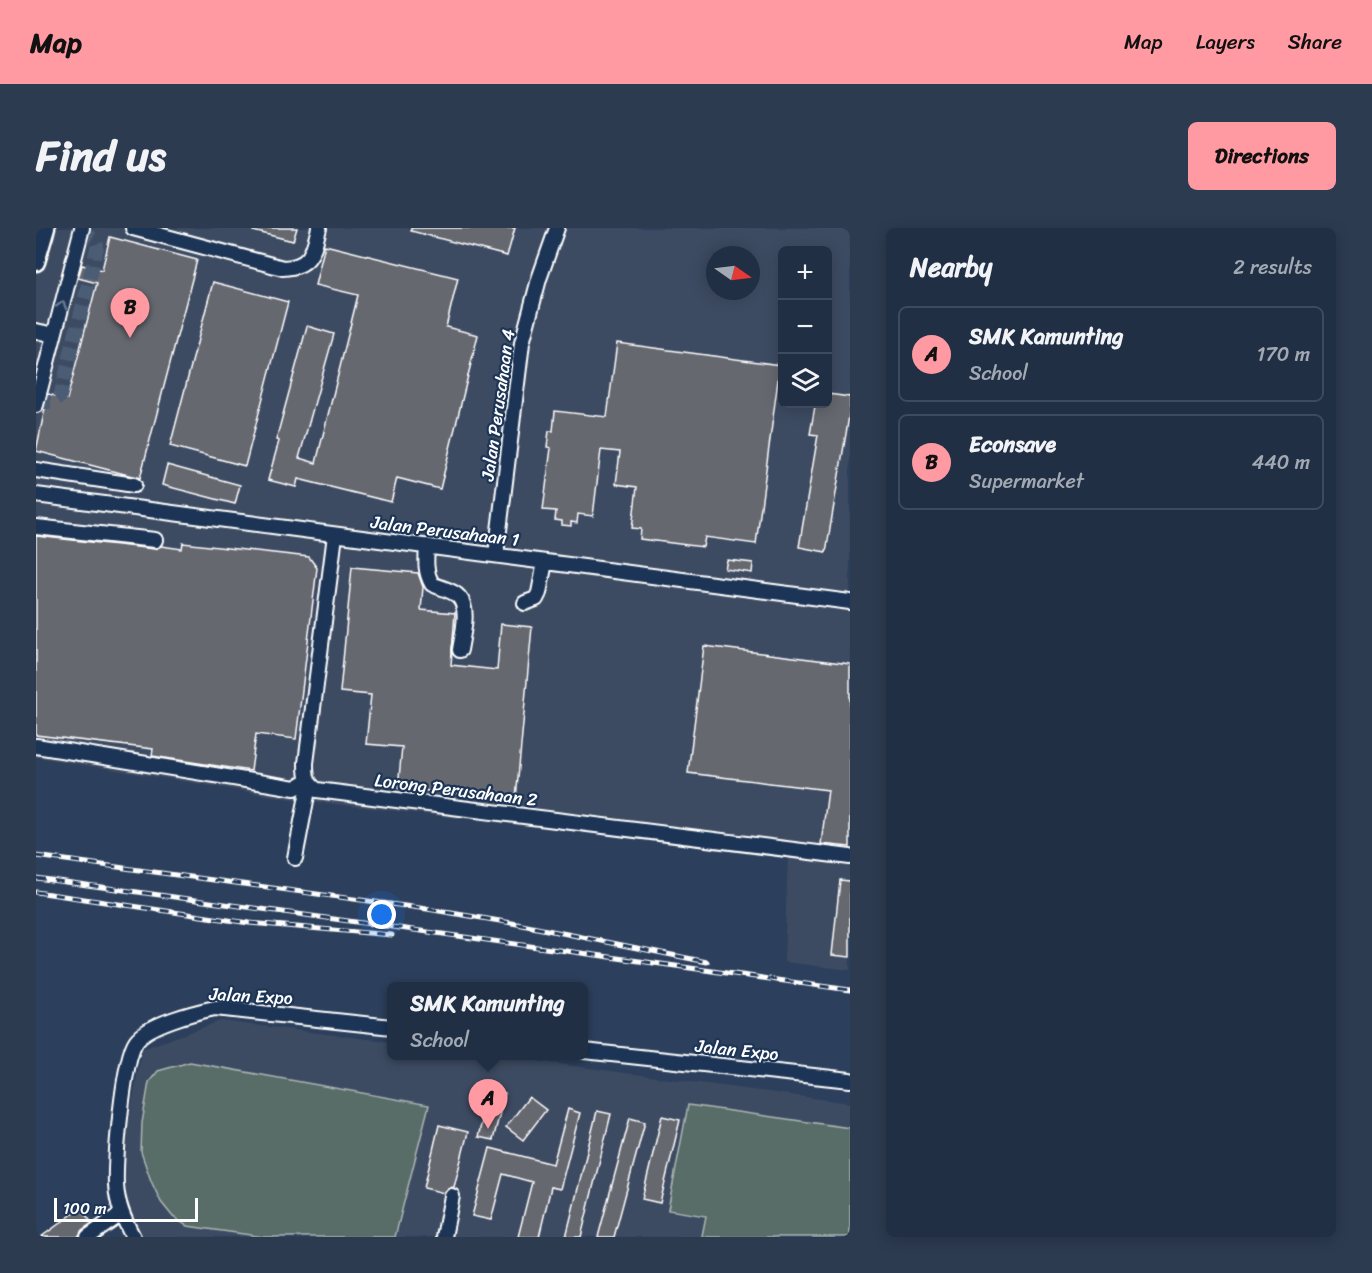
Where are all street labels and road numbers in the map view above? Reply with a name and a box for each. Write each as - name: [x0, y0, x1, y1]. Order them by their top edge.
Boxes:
- street label: Jalan Perusahaan 4: [471, 327, 524, 484]
- street label: Jalan Perusahaan 1: [368, 506, 521, 556]
- street label: Lorong Perusahaan 2: [373, 764, 539, 816]
- street label: Jalan Expo: [207, 978, 294, 1014]
- street label: Jalan Expo: [693, 1030, 780, 1070]

